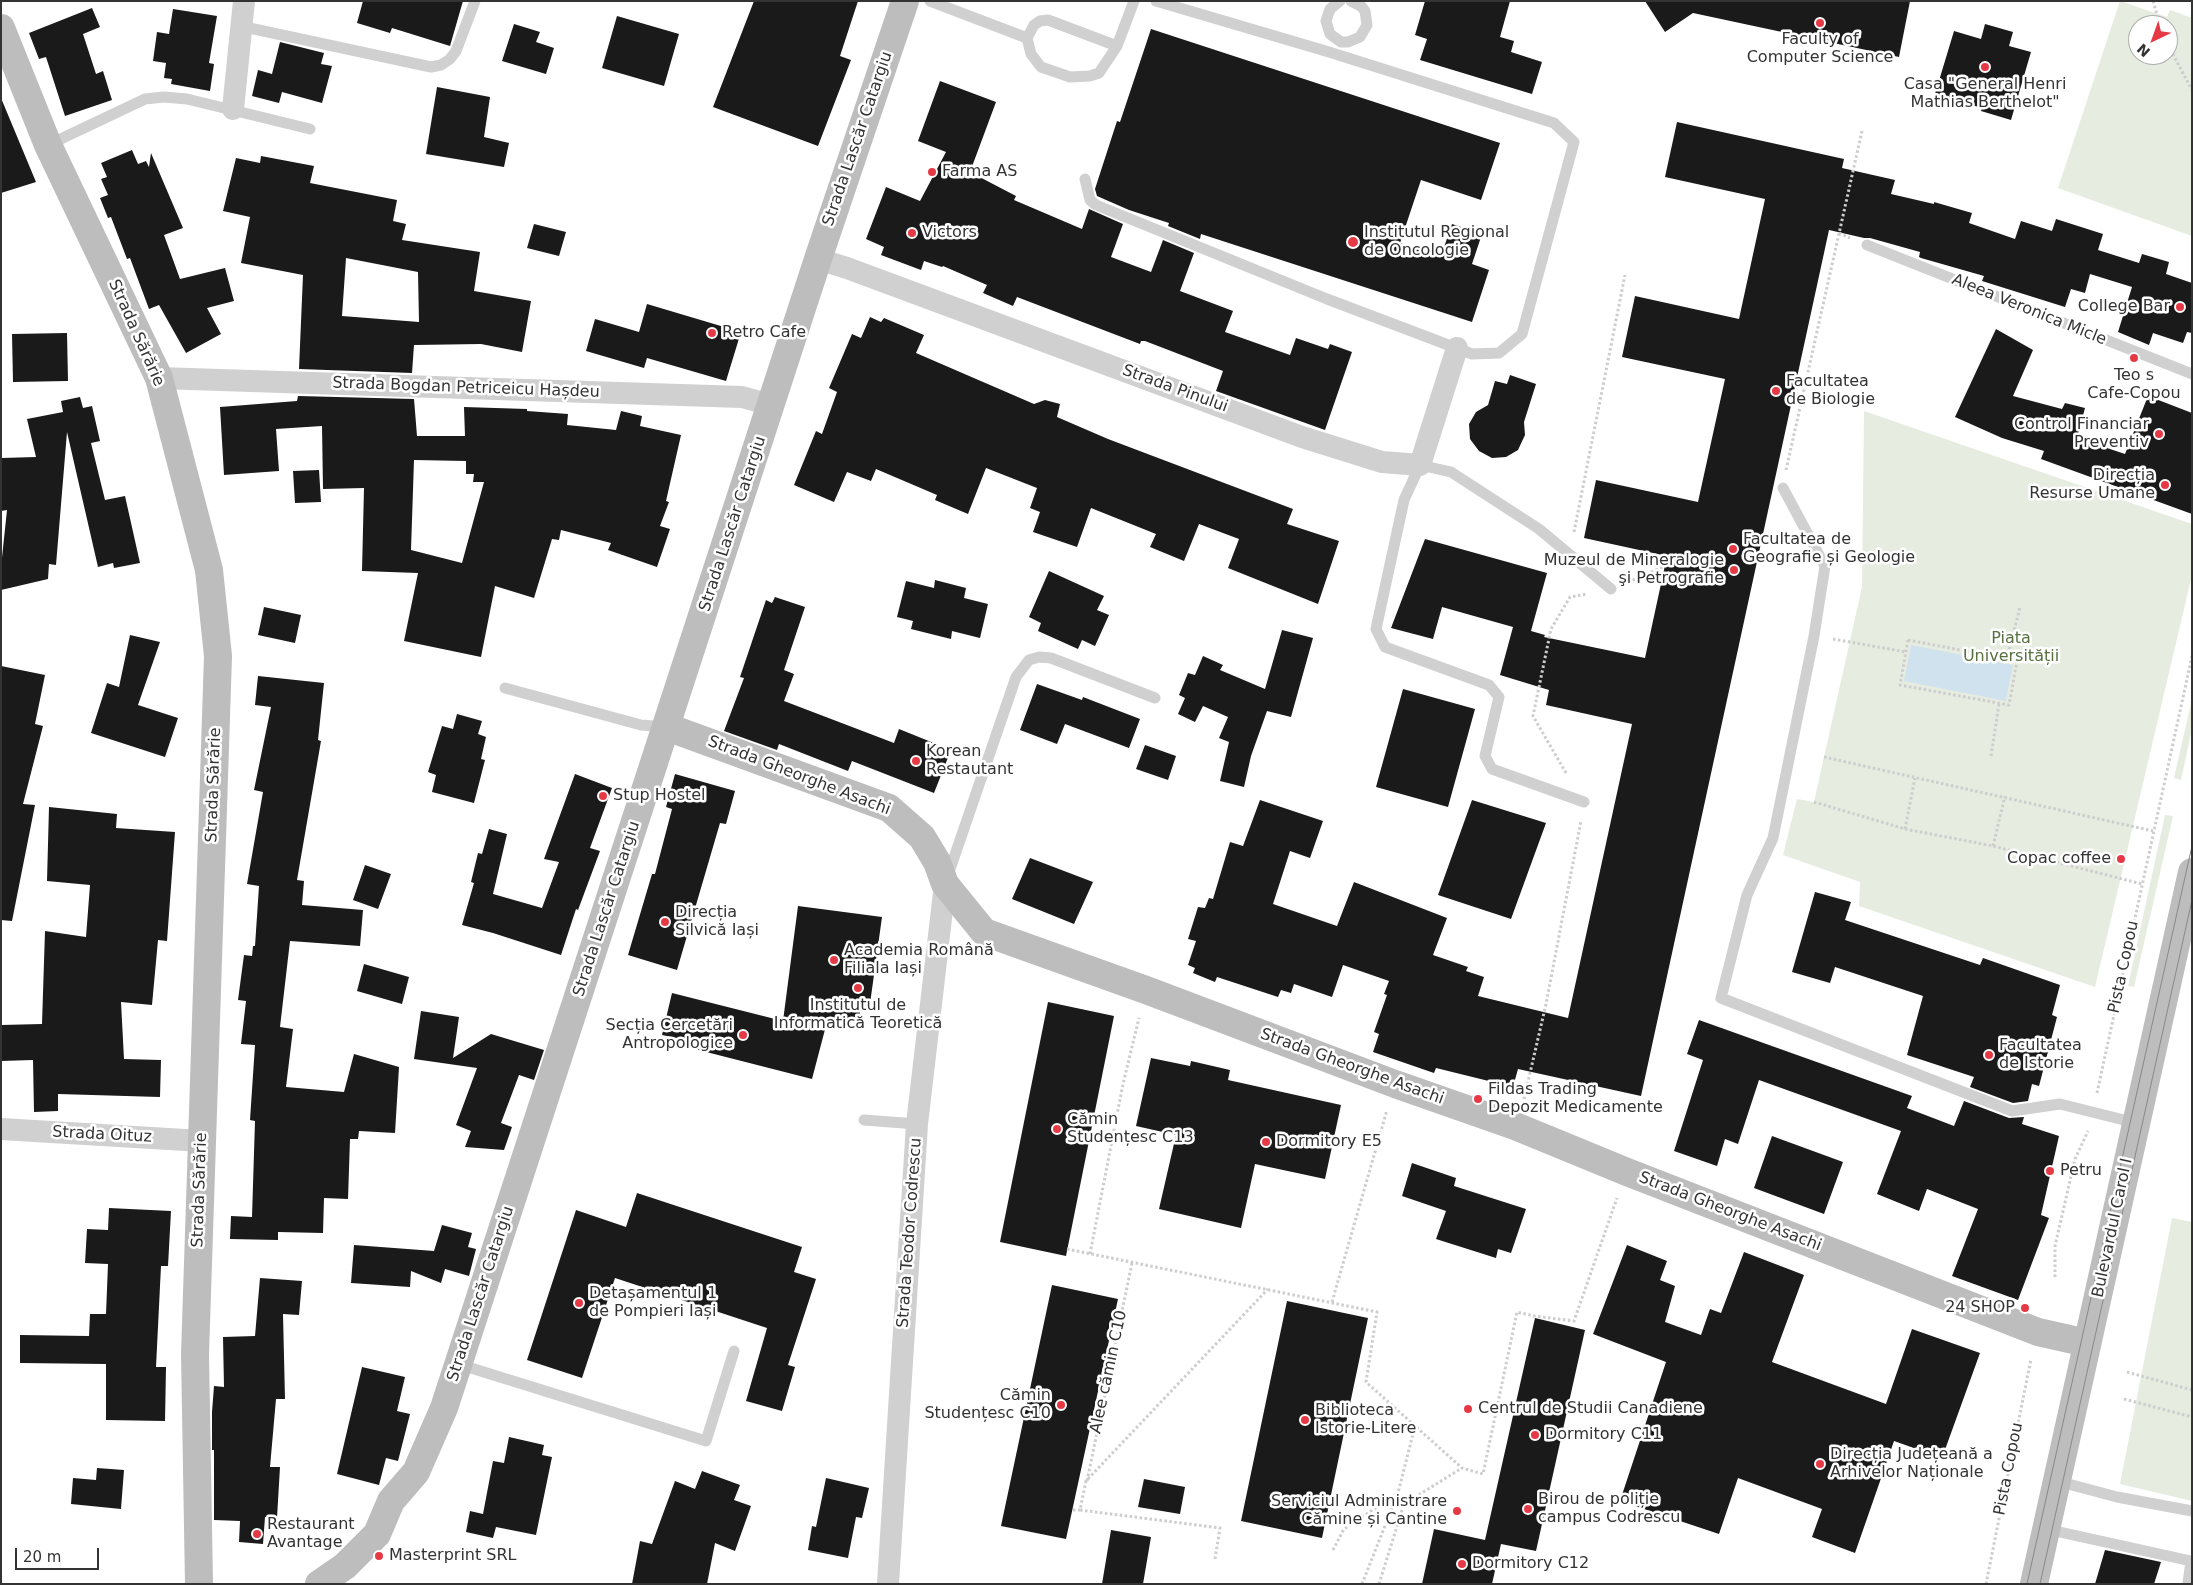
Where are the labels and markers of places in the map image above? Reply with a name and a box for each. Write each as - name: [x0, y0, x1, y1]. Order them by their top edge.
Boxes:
- marker: Faculty of Computer Science: [1814, 17, 1826, 29]
- place label: Faculty of Computer Science: [1747, 30, 1893, 68]
- marker: Casa "General Henri Mathias Berthelot": [1979, 61, 1991, 73]
- place label: Casa "General Henri Mathias Berthelot": [1904, 75, 2066, 113]
- place label: Farma AS: [942, 162, 1017, 182]
- marker: Farma AS: [926, 166, 938, 178]
- place label: Victors: [922, 223, 977, 243]
- place label: Institutul Regional de Oncologie: [1364, 223, 1509, 261]
- marker: Victors: [906, 227, 918, 239]
- marker: Institutul Regional de Oncologie: [1346, 235, 1360, 249]
- place label: College Bar: [2078, 297, 2170, 317]
- marker: College Bar: [2174, 301, 2186, 313]
- place label: Retro Cafe: [722, 323, 806, 343]
- marker: Retro Cafe: [706, 327, 718, 339]
- marker: Teo s Cafe-Copou: [2128, 352, 2140, 364]
- place label: Teo s Cafe-Copou: [2087, 366, 2181, 404]
- place label: Facultatea de Biologie: [1786, 372, 1875, 410]
- marker: Facultatea de Biologie: [1770, 385, 1782, 397]
- place label: Control Financiar Preventiv: [2014, 415, 2149, 453]
- marker: Control Financiar Preventiv: [2153, 428, 2165, 440]
- place label: Direcția Resurse Umane: [2029, 466, 2155, 504]
- marker: Direcția Resurse Umane: [2159, 479, 2171, 491]
- place label: Facultatea de Geografie și Geologie: [1743, 530, 1915, 568]
- marker: Facultatea de Geografie și Geologie: [1727, 543, 1739, 555]
- place label: Muzeul de Mineralogie şi Petrografie: [1544, 551, 1724, 589]
- marker: Muzeul de Mineralogie şi Petrografie: [1728, 564, 1740, 576]
- place label: Korean Restautant: [926, 742, 1013, 780]
- marker: Korean Restautant: [910, 755, 922, 767]
- place label: Stup Hostel: [613, 786, 706, 806]
- marker: Stup Hostel: [597, 790, 609, 802]
- place label: Copac coffee: [2007, 849, 2111, 869]
- marker: Copac coffee: [2115, 853, 2127, 865]
- place label: Direcția Silvică Iași: [675, 903, 759, 941]
- marker: Direcția Silvică Iași: [659, 916, 671, 928]
- place label: Academia Română Filiala Iași: [844, 941, 994, 979]
- marker: Academia Română Filiala Iași: [828, 954, 840, 966]
- marker: Institutul de Informatică Teoretică: [852, 982, 864, 994]
- place label: Institutul de Informatică Teoretică: [774, 996, 942, 1034]
- place label: Secția Cercetări Antropologice: [606, 1016, 733, 1054]
- marker: Secția Cercetări Antropologice: [737, 1029, 749, 1041]
- place label: Facultatea de Istorie: [1999, 1036, 2082, 1074]
- marker: Facultatea de Istorie: [1983, 1049, 1995, 1061]
- place label: Fildas Trading Depozit Medicamente: [1488, 1080, 1663, 1118]
- marker: Fildas Trading Depozit Medicamente: [1472, 1093, 1484, 1105]
- place label: Cămin Studențesc C13: [1067, 1110, 1194, 1148]
- marker: Cămin Studențesc C13: [1051, 1123, 1063, 1135]
- place label: Dormitory E5: [1276, 1132, 1382, 1152]
- marker: Dormitory E5: [1260, 1136, 1272, 1148]
- place label: Petru: [2060, 1161, 2102, 1181]
- marker: Petru: [2044, 1165, 2056, 1177]
- place label: Detașamentul 1 de Pompieri Iași: [589, 1284, 717, 1322]
- marker: Detașamentul 1 de Pompieri Iași: [573, 1297, 585, 1309]
- place label: 24 SHOP: [1945, 1298, 2015, 1318]
- marker: 24 SHOP: [2019, 1302, 2031, 1314]
- place label: Cămin Studențesc C10: [924, 1386, 1051, 1424]
- marker: Cămin Studențesc C10: [1055, 1399, 1067, 1411]
- place label: Centrul de Studii Canadiene: [1478, 1399, 1703, 1419]
- place label: Biblioteca Istorie-Litere: [1315, 1401, 1416, 1439]
- marker: Centrul de Studii Canadiene: [1462, 1403, 1474, 1415]
- marker: Biblioteca Istorie-Litere: [1299, 1414, 1311, 1426]
- place label: Dormitory C11: [1545, 1425, 1662, 1445]
- marker: Dormitory C11: [1529, 1429, 1541, 1441]
- place label: Direcția Județeană a Arhivelor Naționale: [1830, 1445, 1993, 1483]
- marker: Direcția Județeană a Arhivelor Naționale: [1814, 1458, 1826, 1470]
- place label: Birou de poliție campus Codrescu: [1538, 1490, 1680, 1528]
- place label: Serviciul Administrare Cămine și Cantine: [1271, 1492, 1447, 1530]
- marker: Birou de poliție campus Codrescu: [1522, 1503, 1534, 1515]
- marker: Serviciul Administrare Cămine și Cantine: [1451, 1505, 1463, 1517]
- place label: Restaurant Avantage: [267, 1515, 355, 1553]
- marker: Restaurant Avantage: [251, 1528, 263, 1540]
- place label: Masterprint SRL: [389, 1546, 517, 1566]
- marker: Masterprint SRL: [373, 1550, 385, 1562]
- place label: Dormitory C12: [1472, 1554, 1589, 1574]
- marker: Dormitory C12: [1456, 1558, 1468, 1570]

